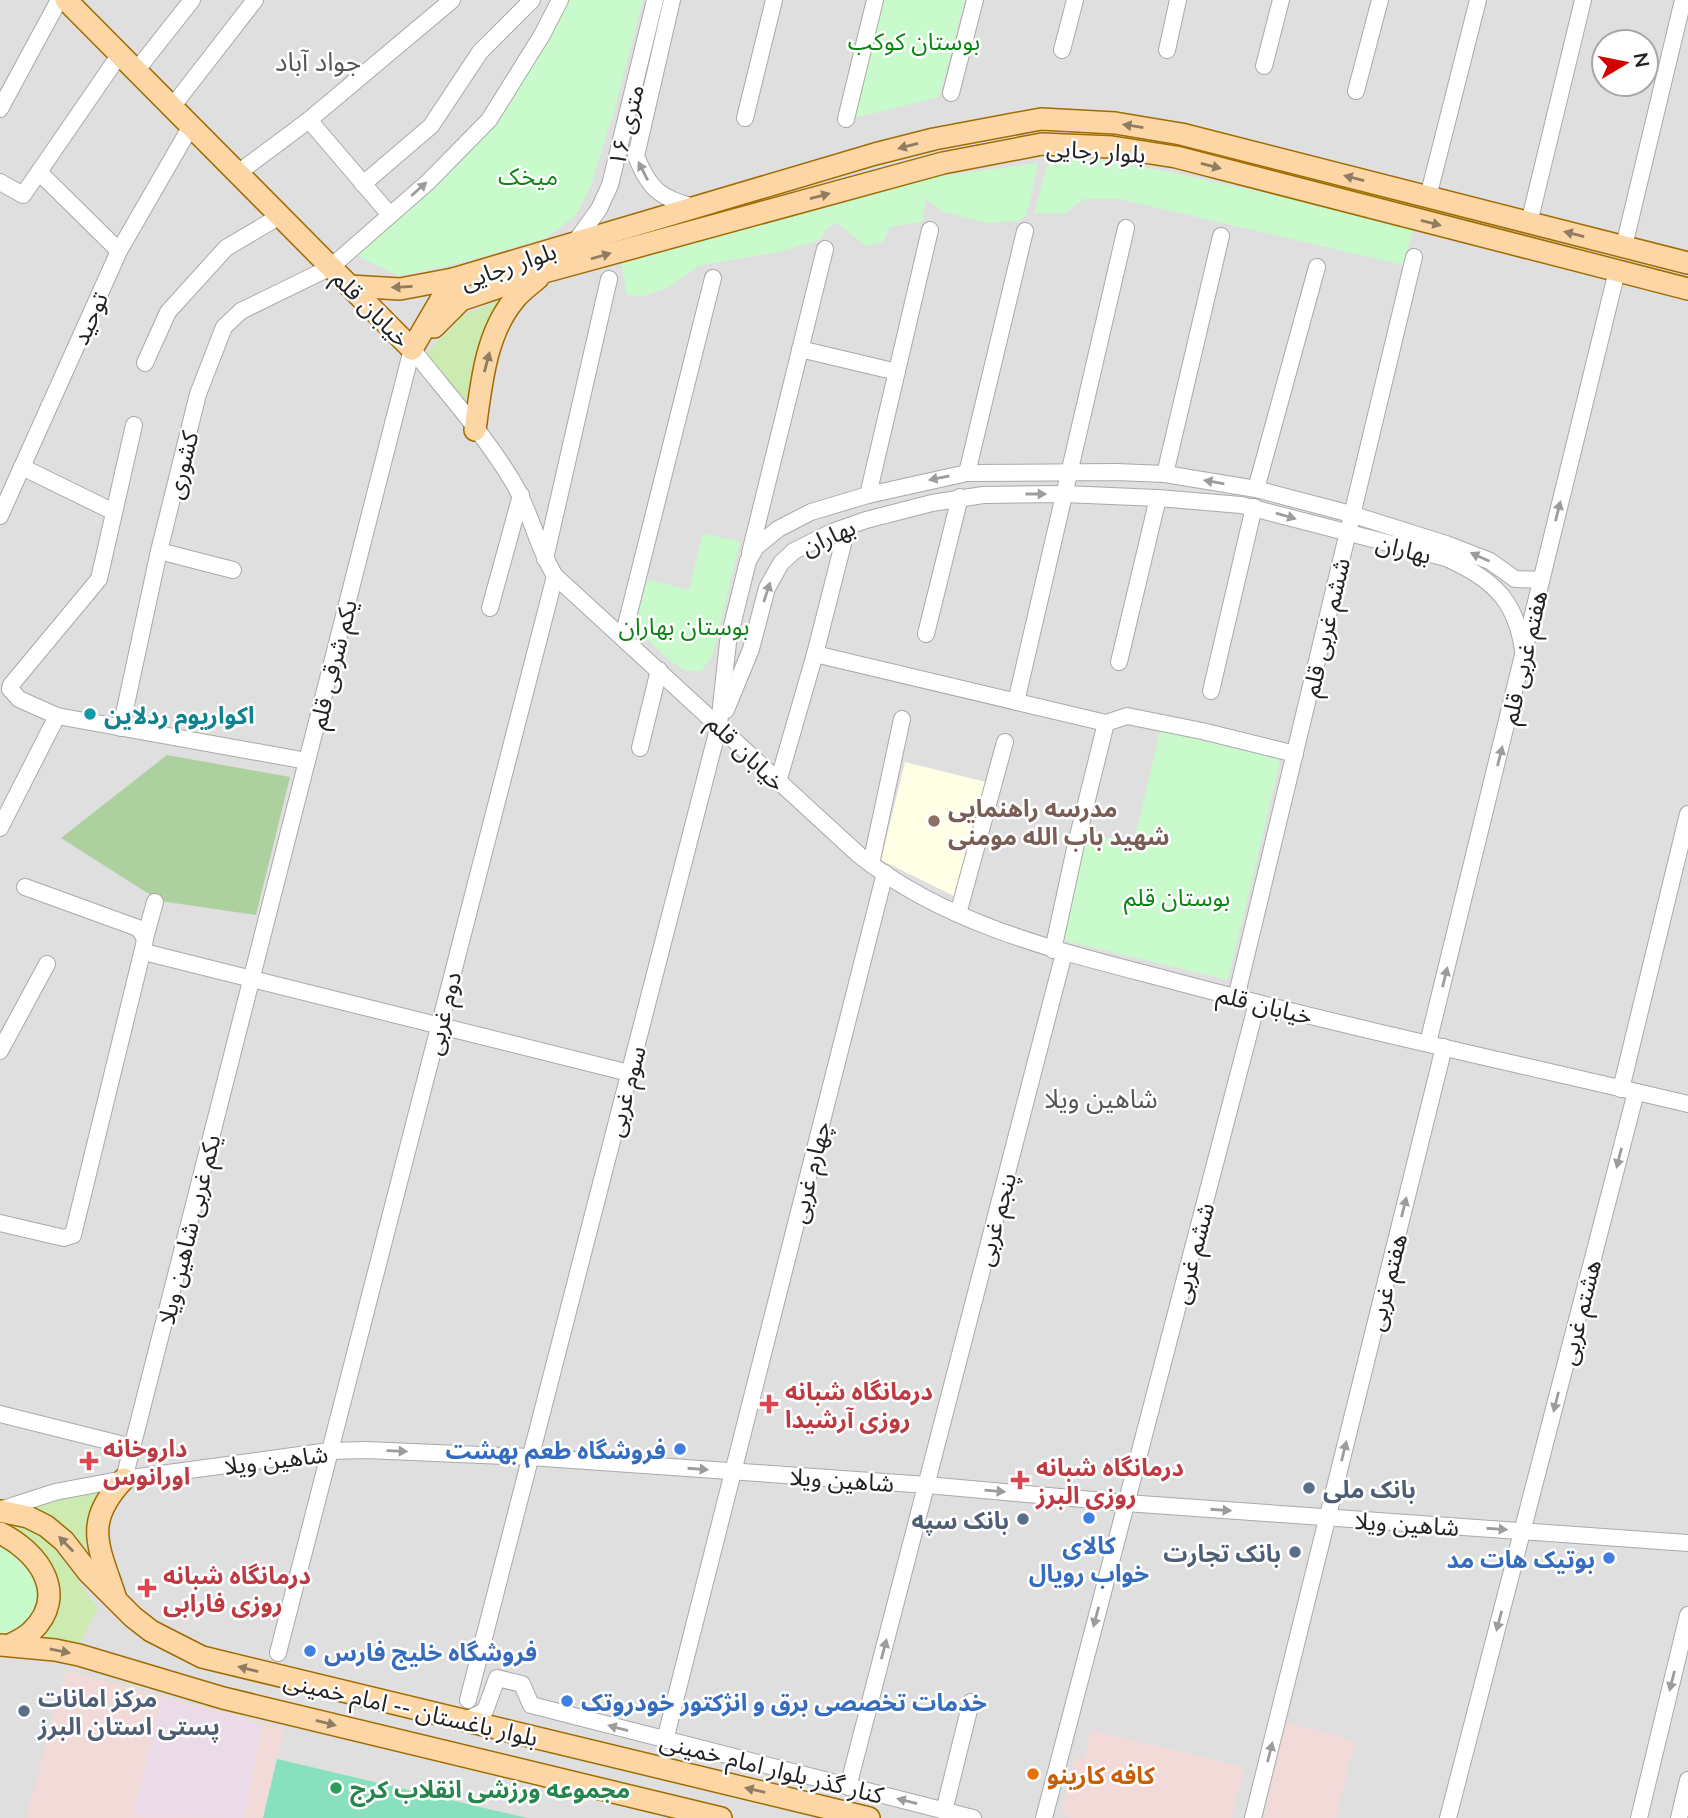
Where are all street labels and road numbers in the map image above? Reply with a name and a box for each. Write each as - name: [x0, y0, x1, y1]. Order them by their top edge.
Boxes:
- street label: ۱۶ متری: [601, 81, 650, 169]
- street label: بلوار رجایی: [1045, 132, 1147, 169]
- street label: بلوار رجایی: [456, 235, 560, 296]
- street label: خیابان قلم: [324, 263, 417, 356]
- street label: توحید: [65, 287, 114, 349]
- street label: کشوری: [159, 427, 205, 502]
- street label: بهاران: [797, 511, 860, 562]
- street label: بهاران: [1373, 527, 1435, 570]
- street label: ششم غربی قلم: [1295, 555, 1359, 700]
- street label: هفتم غربی قلم: [1493, 587, 1556, 728]
- street label: یکم شرقی قلم: [302, 596, 366, 733]
- street label: خیابان قلم: [699, 708, 792, 799]
- street label: دوم غربی: [418, 968, 471, 1059]
- street label: خیابان قلم: [1213, 978, 1316, 1034]
- street label: سوم غربی: [599, 1042, 656, 1141]
- street label: چهارم غربی: [782, 1118, 840, 1227]
- street label: یکم غربی شاهین ویلا: [150, 1131, 229, 1328]
- street label: پنجم غربی: [969, 1169, 1025, 1270]
- street label: ششم غربی: [1165, 1199, 1223, 1308]
- street label: هفتم غربی: [1360, 1230, 1416, 1335]
- street label: هشتم غربی: [1552, 1256, 1610, 1369]
- street label: شاهین ویلا: [222, 1438, 330, 1481]
- street label: شاهین ویلا: [789, 1461, 895, 1498]
- street label: شاهین ویلا: [1354, 1505, 1460, 1542]
- street label: بلوار باغستان -- امام خمینی: [280, 1665, 541, 1756]
- street label: کنار گذر بلوار امام خمینی: [656, 1725, 888, 1814]

